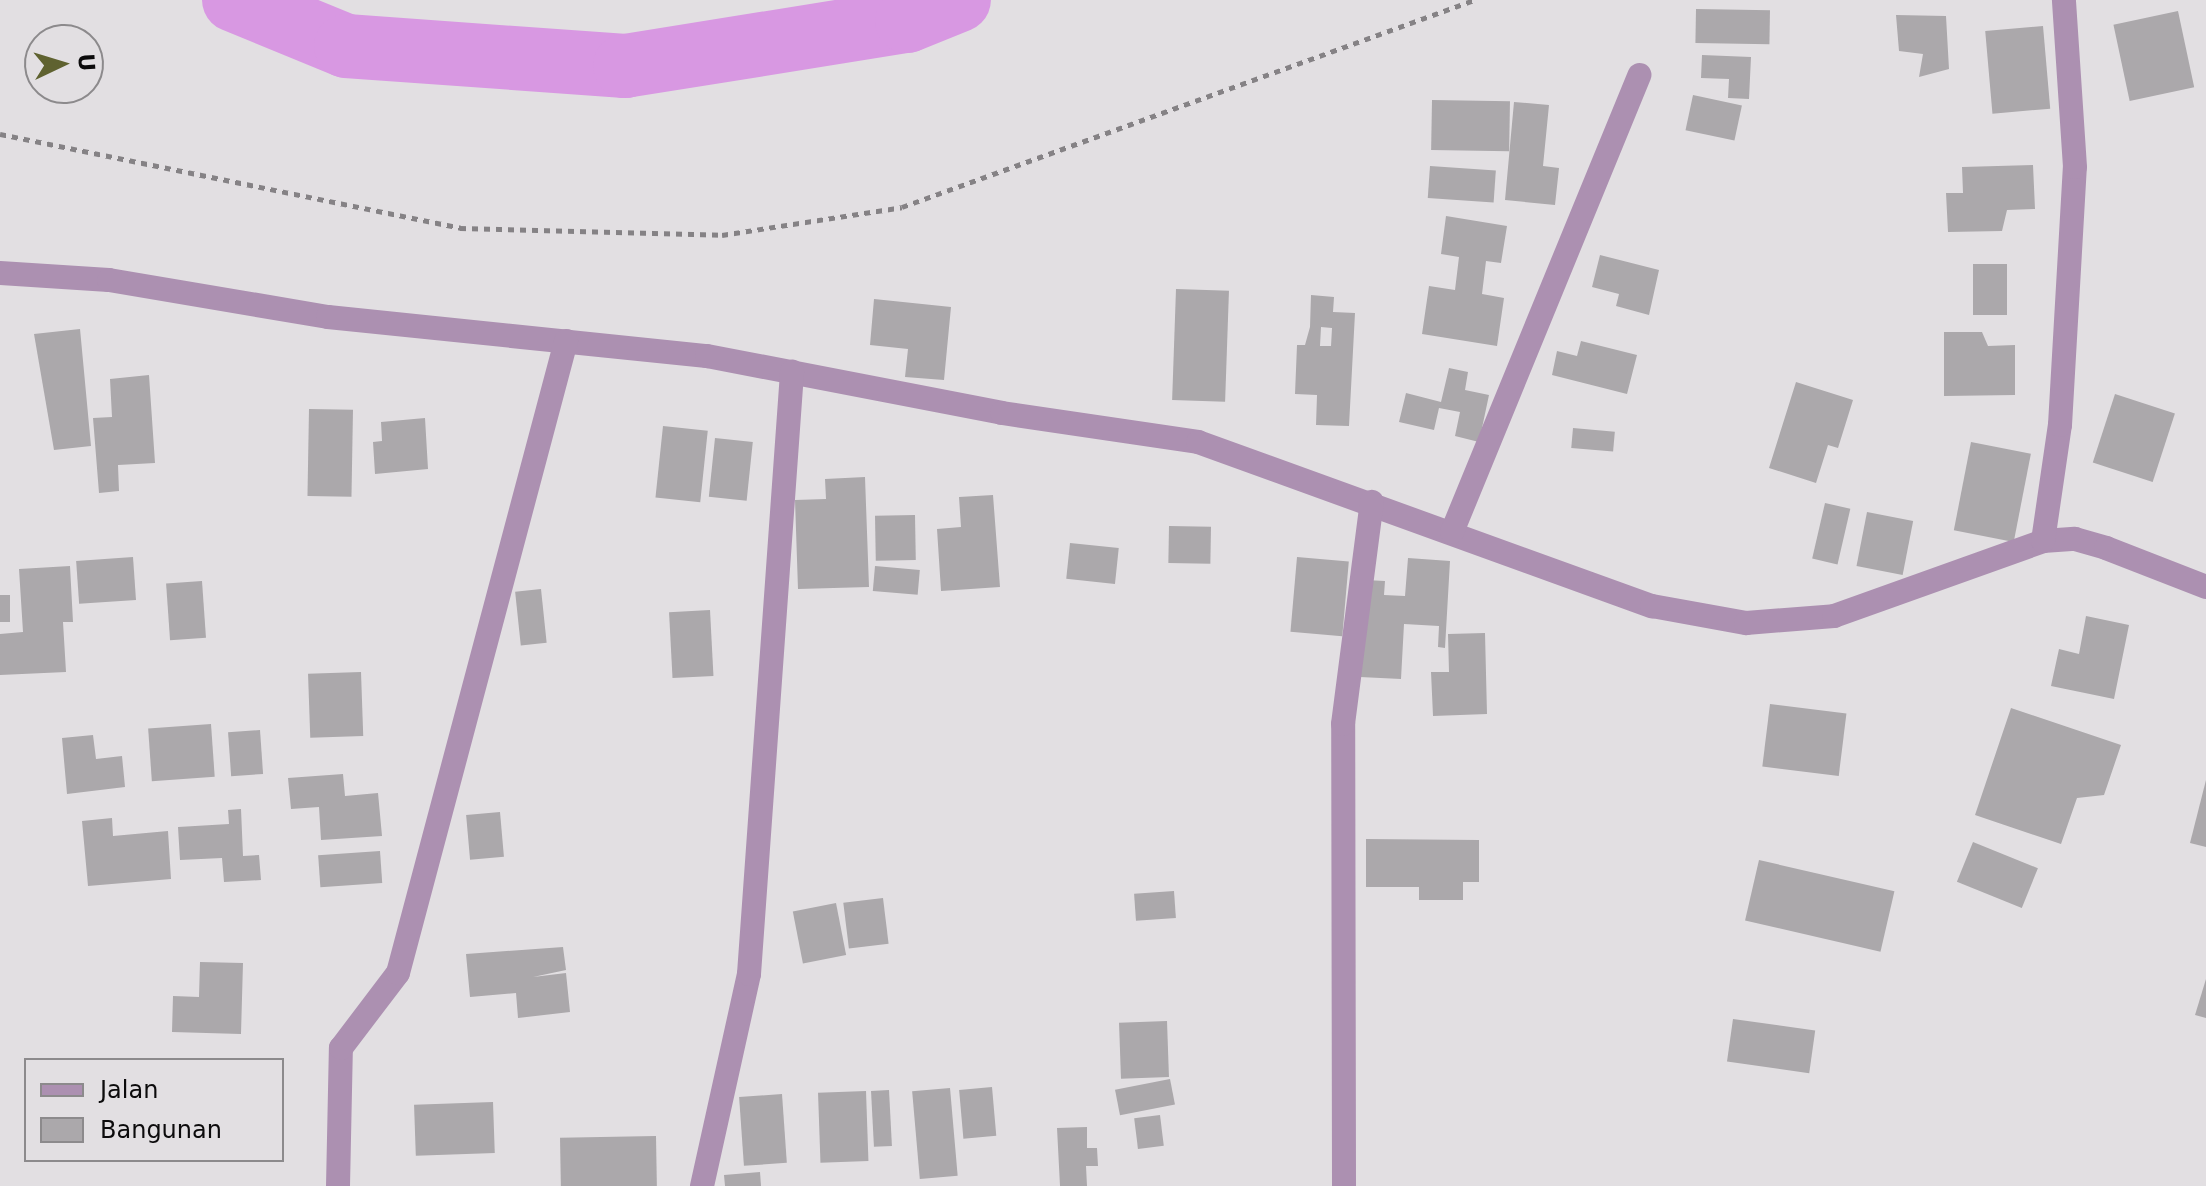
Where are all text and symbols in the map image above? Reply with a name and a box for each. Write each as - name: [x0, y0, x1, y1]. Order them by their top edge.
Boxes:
- north arrow: [24, 24, 104, 104]
- text: U: [73, 53, 100, 72]
- legend: [24, 1058, 284, 1162]
- text: Jalan: [100, 1076, 158, 1104]
- text: Bangunan: [100, 1116, 222, 1144]

